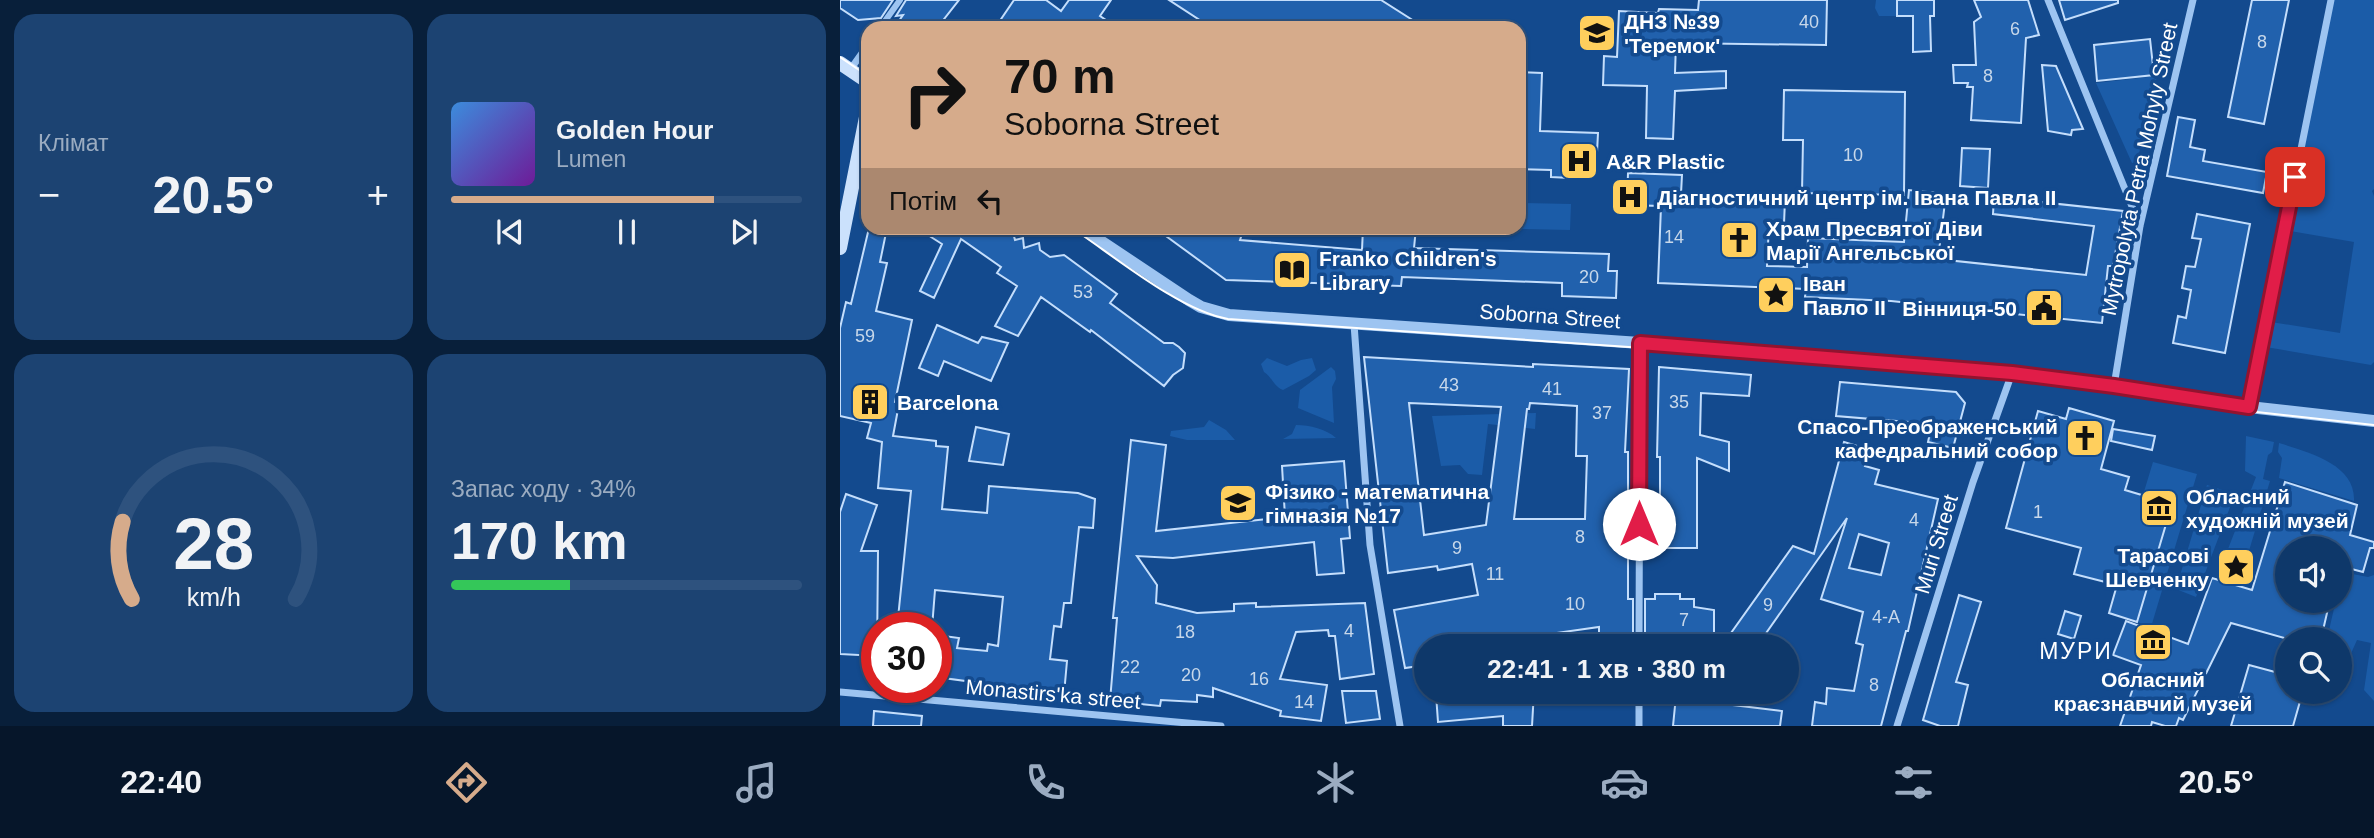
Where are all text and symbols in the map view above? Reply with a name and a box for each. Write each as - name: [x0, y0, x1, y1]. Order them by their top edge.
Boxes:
- place label: ДНЗ №39 'Теремок': [1624, 10, 1720, 57]
- school or university icon: ДНЗ №39 'Теремок': [1576, 12, 1618, 54]
- house number: 40: [1799, 12, 1819, 32]
- house number: 6: [2010, 19, 2020, 39]
- street label: Mytropolyta Petra Mohyly Street: [2097, 20, 2181, 318]
- house number: 8: [2257, 32, 2267, 52]
- icon: right: [889, 49, 980, 140]
- text: 70 m: [1004, 49, 1116, 103]
- house number: 8: [1983, 66, 1993, 86]
- text: Soborna Street: [1004, 106, 1219, 142]
- text: Golden Hour: [556, 115, 713, 145]
- text: Клімат: [38, 130, 109, 156]
- hospital icon: A&R Plastic: [1558, 140, 1600, 182]
- house number: 10: [1843, 145, 1863, 165]
- text: Lumen: [556, 146, 626, 172]
- pin: [2265, 147, 2325, 207]
- place label: A&R Plastic: [1606, 150, 1725, 173]
- icon: arrive: [2276, 158, 2314, 196]
- text: 20.5°: [152, 166, 275, 224]
- text: −: [38, 174, 60, 216]
- text: +: [367, 174, 389, 216]
- hospital icon: Діагностичний центр ім. Івана Павла II: [1609, 176, 1651, 218]
- icon: left: [971, 182, 1009, 220]
- text: Потім: [889, 186, 957, 216]
- place label: Діагностичний центр ім. Івана Павла II: [1657, 186, 2056, 209]
- icon: previous: [491, 213, 529, 251]
- icon: pause: [608, 213, 646, 251]
- icon: next: [725, 213, 763, 251]
- place label: Храм Пресвятої Діви Марії Ангельської: [1766, 217, 1983, 264]
- church icon: Храм Пресвятої Діви Марії Ангельської: [1718, 219, 1760, 261]
- house number: 14: [1664, 227, 1684, 247]
- place label: Franko Children's Library: [1319, 247, 1497, 294]
- library icon: Franko Children's Library: [1271, 249, 1313, 291]
- house number: 20: [1579, 267, 1599, 287]
- place label: Іван Павло II: [1803, 272, 1886, 319]
- place icon: Іван Павло II: [1755, 274, 1797, 316]
- house number: 53: [1073, 282, 1093, 302]
- public building icon: Вінниця-50: [2023, 287, 2065, 329]
- place label: Вінниця-50: [1902, 297, 2017, 320]
- street label: Soborna Street: [1479, 300, 1621, 332]
- house number: 59: [855, 326, 875, 346]
- house number: 43: [1439, 375, 1459, 395]
- house number: 41: [1542, 379, 1562, 399]
- building icon: Barcelona: [849, 381, 891, 423]
- place label: Barcelona: [897, 391, 999, 414]
- house number: 35: [1669, 392, 1689, 412]
- house number: 37: [1592, 403, 1612, 423]
- place label: Спасо-Преображенський кафедральний собор: [1797, 415, 2058, 462]
- church icon: Спасо-Преображенський кафедральний собор: [2064, 417, 2106, 459]
- text: Запас ходу · 34%: [451, 476, 636, 502]
- place label: Фізико - математична гімназія №17: [1265, 480, 1489, 527]
- school or university icon: Фізико - математична гімназія №17: [1217, 482, 1259, 524]
- place label: Обласний художній музей: [2186, 485, 2349, 532]
- position arrow: [1602, 487, 1676, 561]
- museum icon: Обласний художній музей: [2138, 487, 2180, 529]
- street label: Muri Street: [1910, 491, 1962, 596]
- house number: 1: [2033, 502, 2043, 522]
- text: 28: [173, 503, 254, 584]
- house number: 4: [1909, 510, 1919, 530]
- text: 170 km: [451, 512, 627, 570]
- house number: 8: [1575, 527, 1585, 547]
- map controls: [2275, 536, 2352, 704]
- button: sound: [2275, 536, 2352, 613]
- house number: 9: [1452, 538, 1462, 558]
- place label: Тарасові Шевченку: [2105, 544, 2209, 591]
- place icon: Тарасові Шевченку: [2215, 546, 2257, 588]
- house number: 11: [1486, 564, 1504, 584]
- text: km/h: [186, 583, 241, 611]
- house number: 10: [1565, 594, 1585, 614]
- house number: 9: [1763, 595, 1773, 615]
- house number: 4-А: [1872, 607, 1900, 627]
- house number: 7: [1679, 610, 1689, 630]
- speed limit sign: 30: [861, 612, 952, 703]
- house number: 4: [1344, 621, 1354, 641]
- museum icon: Обласний краєзнавчий музей: [2132, 621, 2174, 663]
- house number: 18: [1175, 622, 1195, 642]
- button: search: [2275, 627, 2352, 704]
- district label: МУРИ: [2039, 638, 2113, 664]
- text: 22:41 · 1 хв · 380 m: [1487, 654, 1726, 684]
- house number: 22: [1120, 657, 1140, 677]
- house number: 20: [1181, 665, 1201, 685]
- place label: Обласний краєзнавчий музей: [2054, 668, 2252, 715]
- house number: 16: [1249, 669, 1269, 689]
- street label: Monastirs'ka street: [965, 675, 1142, 713]
- house number: 8: [1869, 675, 1879, 695]
- house number: 14: [1294, 692, 1314, 712]
- icon: directions: [442, 758, 491, 807]
- icon: music: [732, 758, 781, 807]
- icon: phone: [1021, 758, 1070, 807]
- icon: climate: [1311, 758, 1360, 807]
- icon: car: [1600, 758, 1649, 807]
- icon: filters: [1889, 758, 1938, 807]
- text: 22:40: [120, 764, 202, 800]
- text: 20.5°: [2179, 764, 2254, 800]

